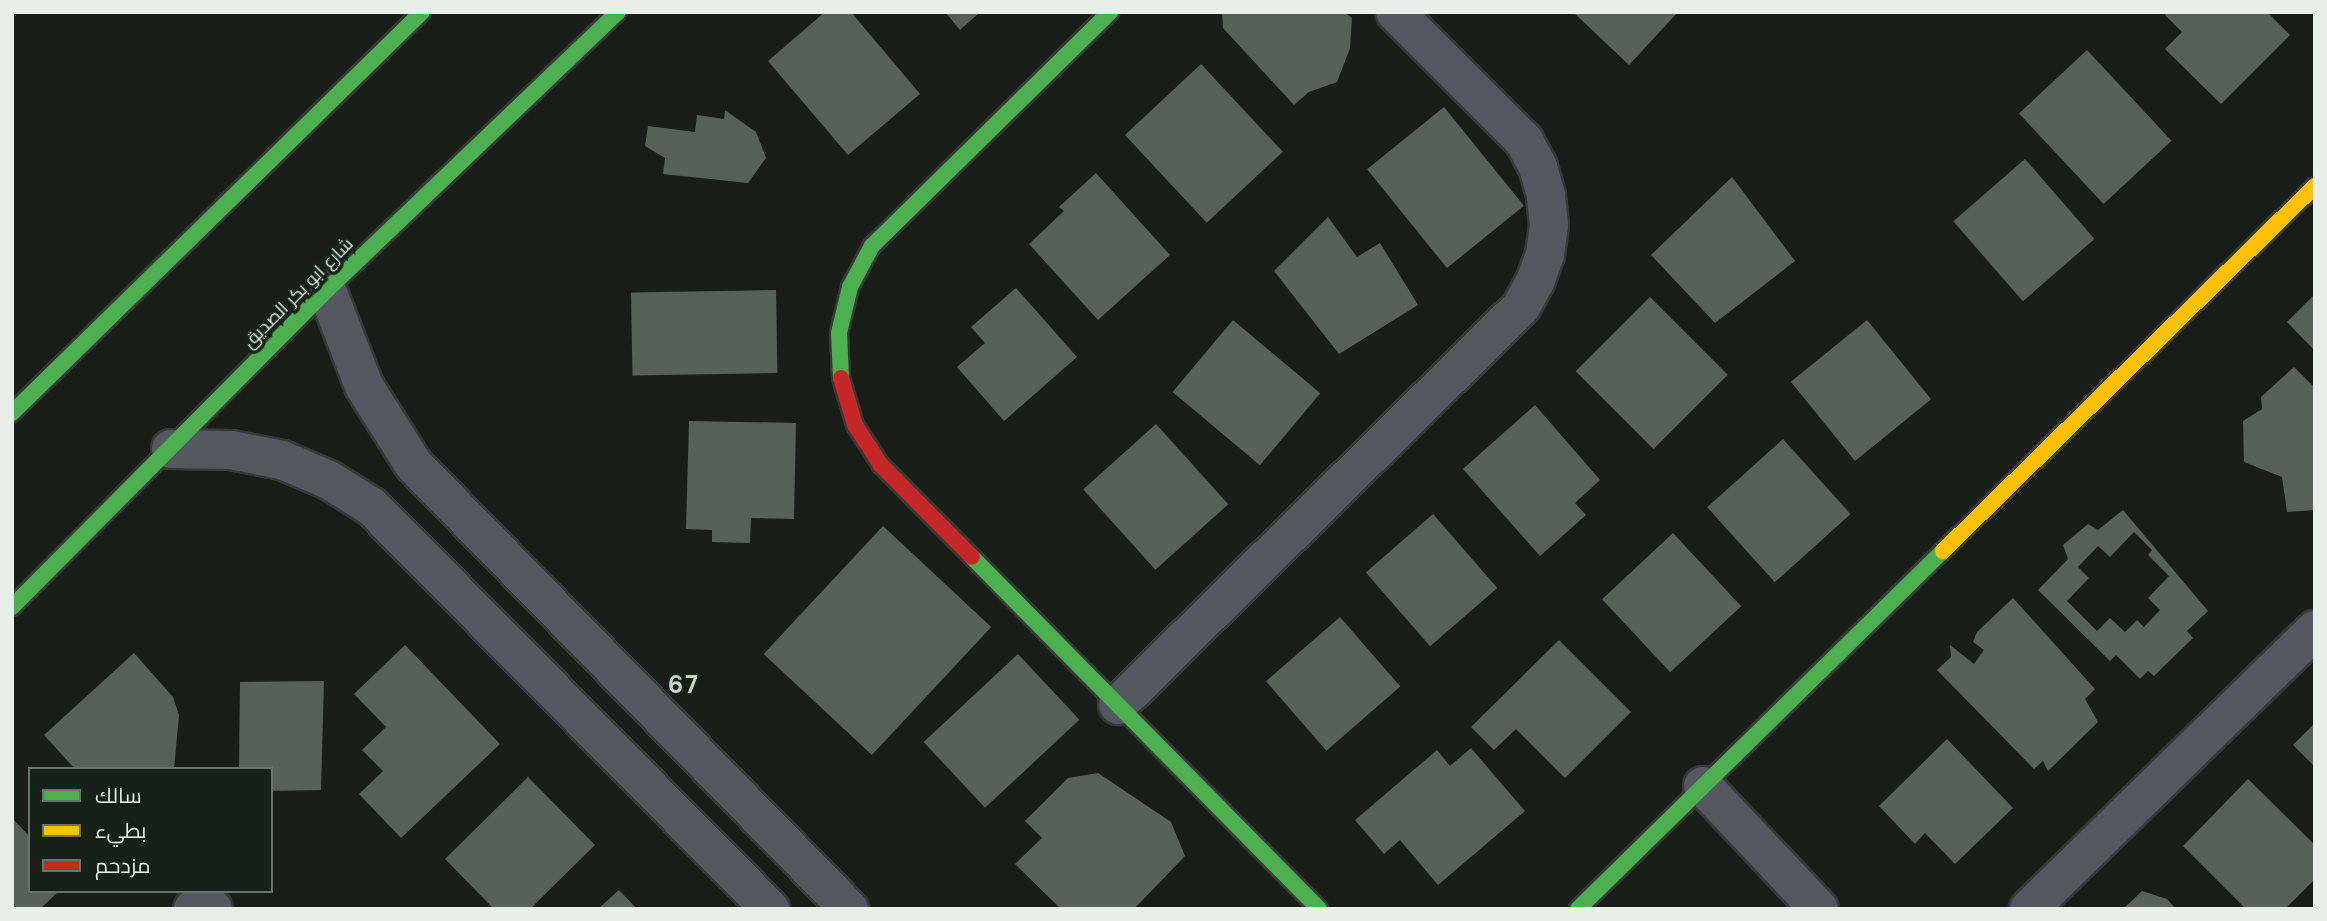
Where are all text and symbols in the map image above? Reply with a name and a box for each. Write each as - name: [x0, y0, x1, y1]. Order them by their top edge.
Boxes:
- street label: شارع ابو بكر الصديق: [238, 233, 358, 353]
- district label: 67: [668, 671, 700, 699]
- legend: [28, 767, 273, 893]
- text: سالك: [95, 782, 142, 810]
- text: بطيء: [95, 817, 146, 845]
- text: مزدحم: [95, 852, 150, 880]

